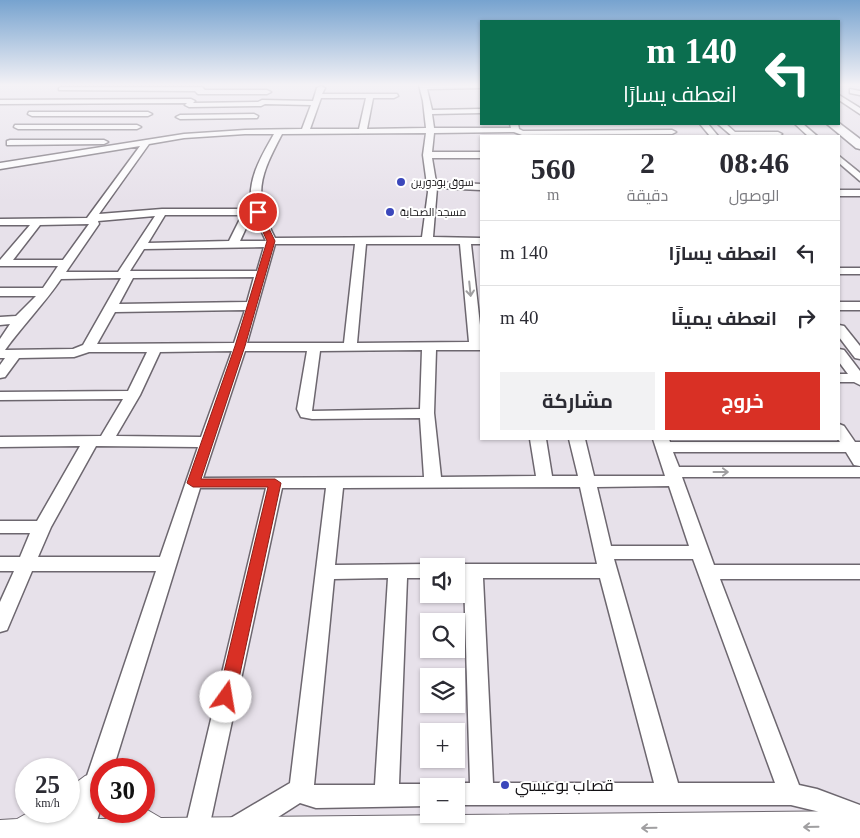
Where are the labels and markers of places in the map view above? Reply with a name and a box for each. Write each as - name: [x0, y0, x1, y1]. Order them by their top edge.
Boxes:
- marker: سوق بودورين: [395, 176, 407, 188]
- place label: سوق بودورين: [411, 176, 474, 189]
- pin: [237, 191, 279, 233]
- marker: مسجد الصحابة: [384, 206, 396, 218]
- place label: مسجد الصحابة: [400, 206, 466, 218]
- place label: قصاب بوعيسي: [515, 777, 614, 798]
- marker: قصاب بوعيسي: [499, 779, 511, 791]

